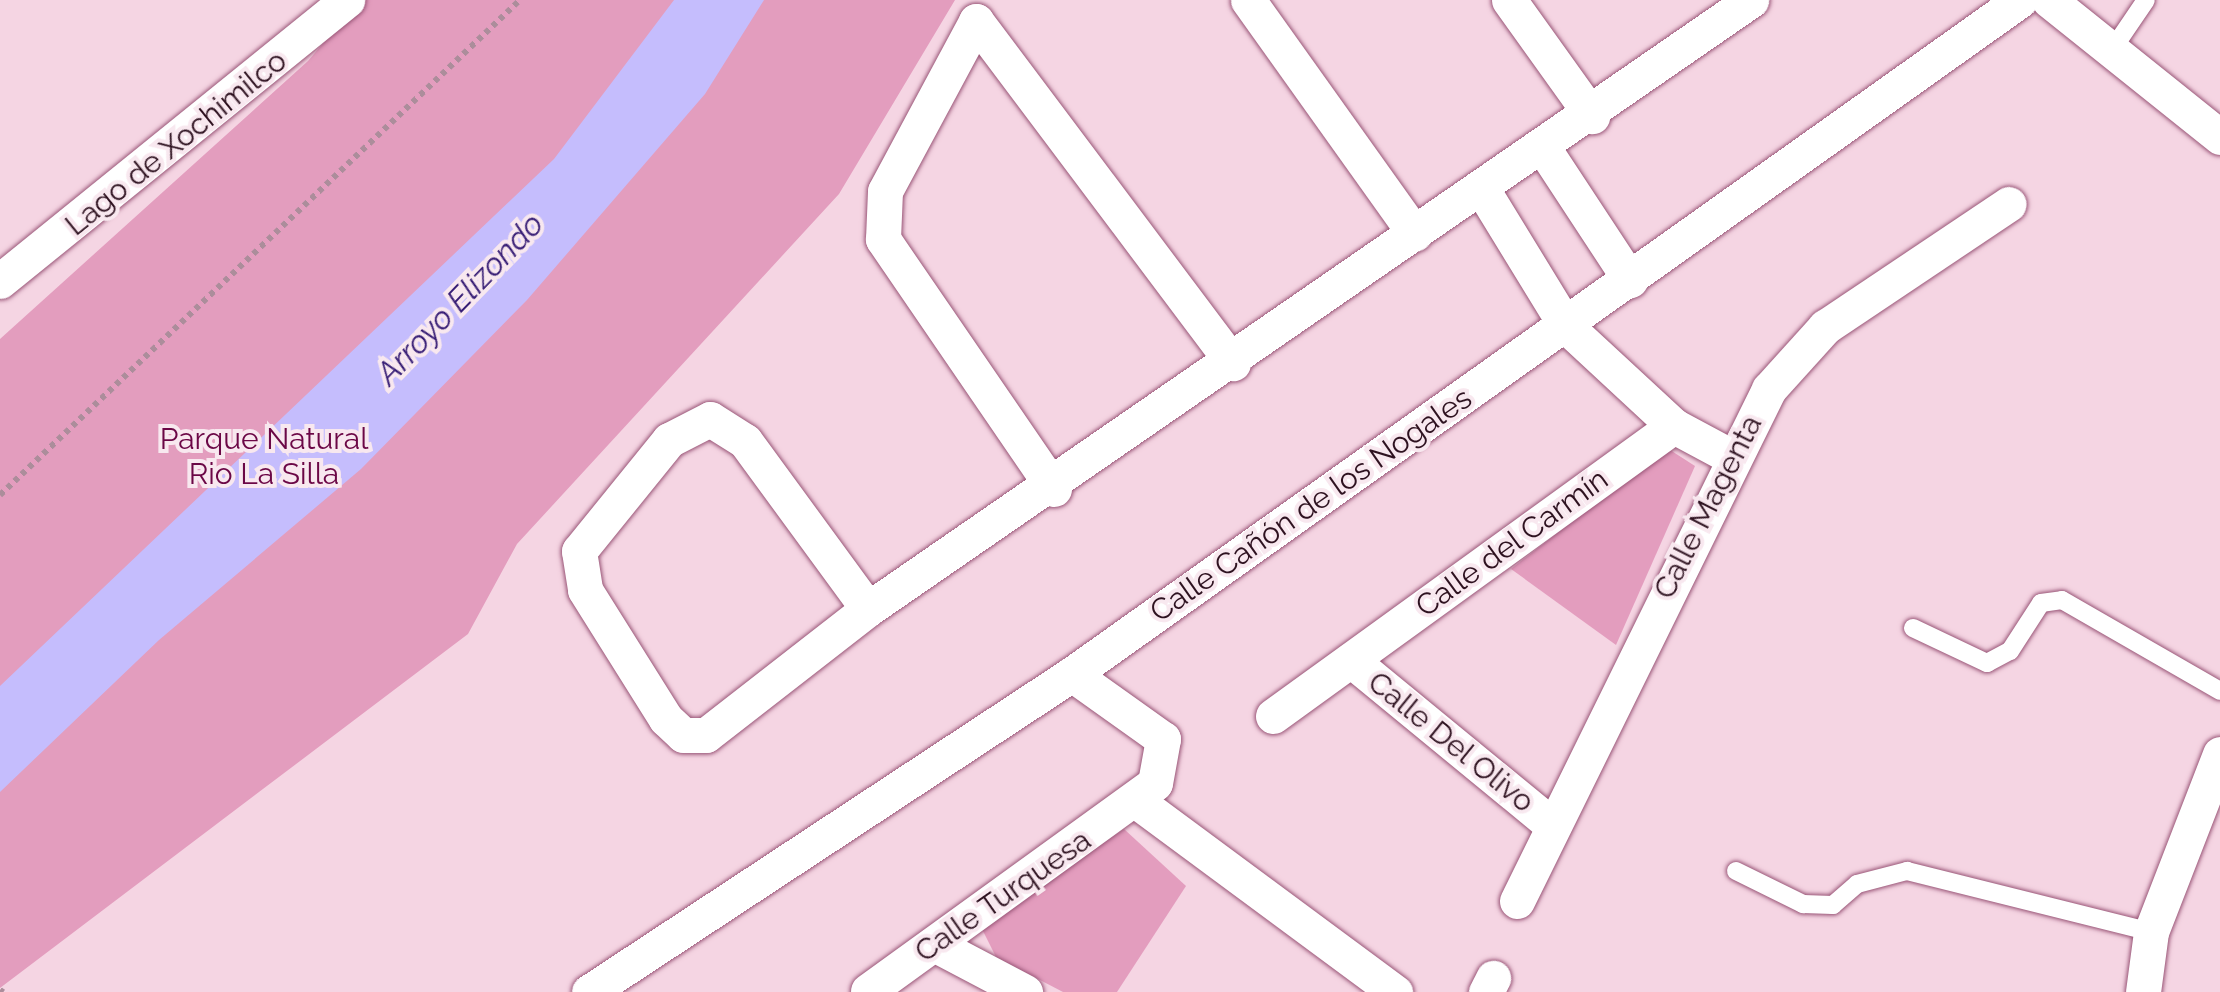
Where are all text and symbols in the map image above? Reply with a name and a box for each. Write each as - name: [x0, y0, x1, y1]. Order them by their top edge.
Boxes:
- street label: Lago de Xochimilco: [58, 43, 294, 243]
- water label: Arroyo Elizondo: [368, 205, 552, 393]
- street label: Calle Cañón de los Nogales: [1143, 380, 1479, 630]
- street label: Calle Magenta: [1646, 409, 1770, 605]
- park label: Parque Natural Rio La Silla: [160, 421, 368, 492]
- street label: Calle del Carmín: [1409, 461, 1615, 625]
- street label: Calle Del Olivo: [1360, 664, 1542, 820]
- street label: Calle Turquesa: [908, 822, 1098, 970]

